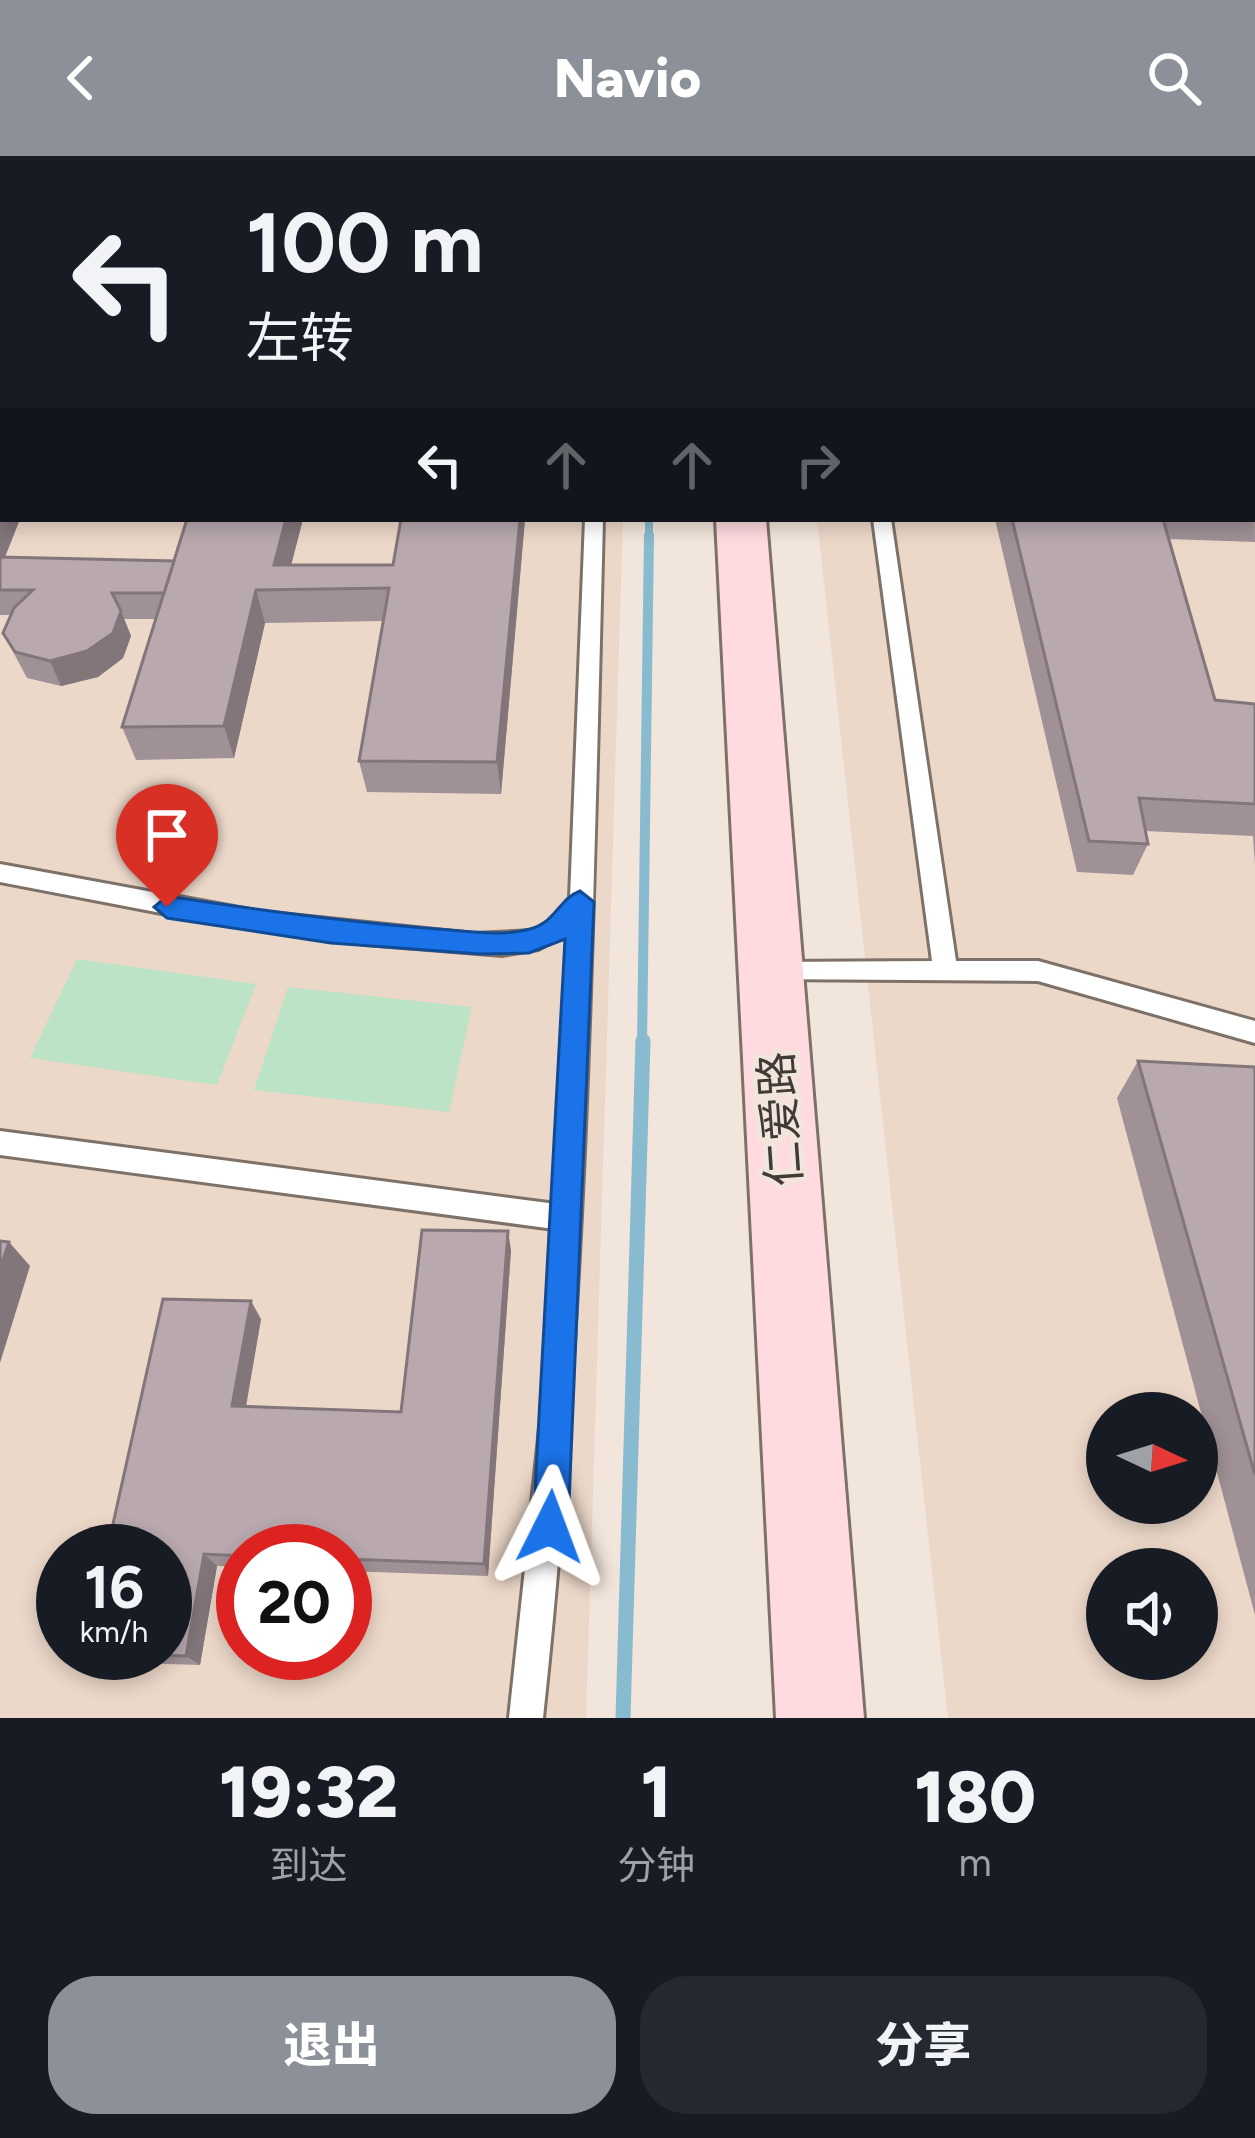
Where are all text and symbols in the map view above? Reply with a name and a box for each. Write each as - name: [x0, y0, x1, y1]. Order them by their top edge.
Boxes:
- icon: back: [48, 45, 114, 111]
- icon: search: [1141, 45, 1207, 111]
- text: Navio: [554, 46, 701, 111]
- text: 100 m: [246, 192, 484, 293]
- icon: left: [48, 204, 204, 360]
- text: 左转: [246, 306, 354, 371]
- icon: left: [407, 432, 473, 498]
- icon: ahead: [533, 432, 599, 498]
- icon: ahead: [659, 432, 725, 498]
- icon: right: [785, 432, 851, 498]
- pin: [116, 784, 218, 907]
- icon: arrive: [134, 802, 200, 868]
- street label: 仁爱路: [748, 1050, 812, 1188]
- north arrow: [1086, 1392, 1218, 1524]
- map controls: [1086, 1392, 1218, 1680]
- position arrow: [487, 1464, 613, 1590]
- speed limit sign: 20: [216, 1524, 372, 1680]
- button: sound: [1086, 1548, 1218, 1680]
- text: 16: [84, 1551, 144, 1623]
- text: km/h: [80, 1613, 148, 1650]
- text: 19:32: [219, 1749, 398, 1835]
- text: 1: [641, 1749, 671, 1835]
- text: 180: [914, 1754, 1036, 1840]
- text: m: [958, 1839, 992, 1886]
- text: 到达: [270, 1842, 348, 1889]
- text: 分钟: [617, 1842, 695, 1889]
- button: 退出: [48, 1976, 616, 2114]
- button: 分享: [640, 1976, 1207, 2114]

